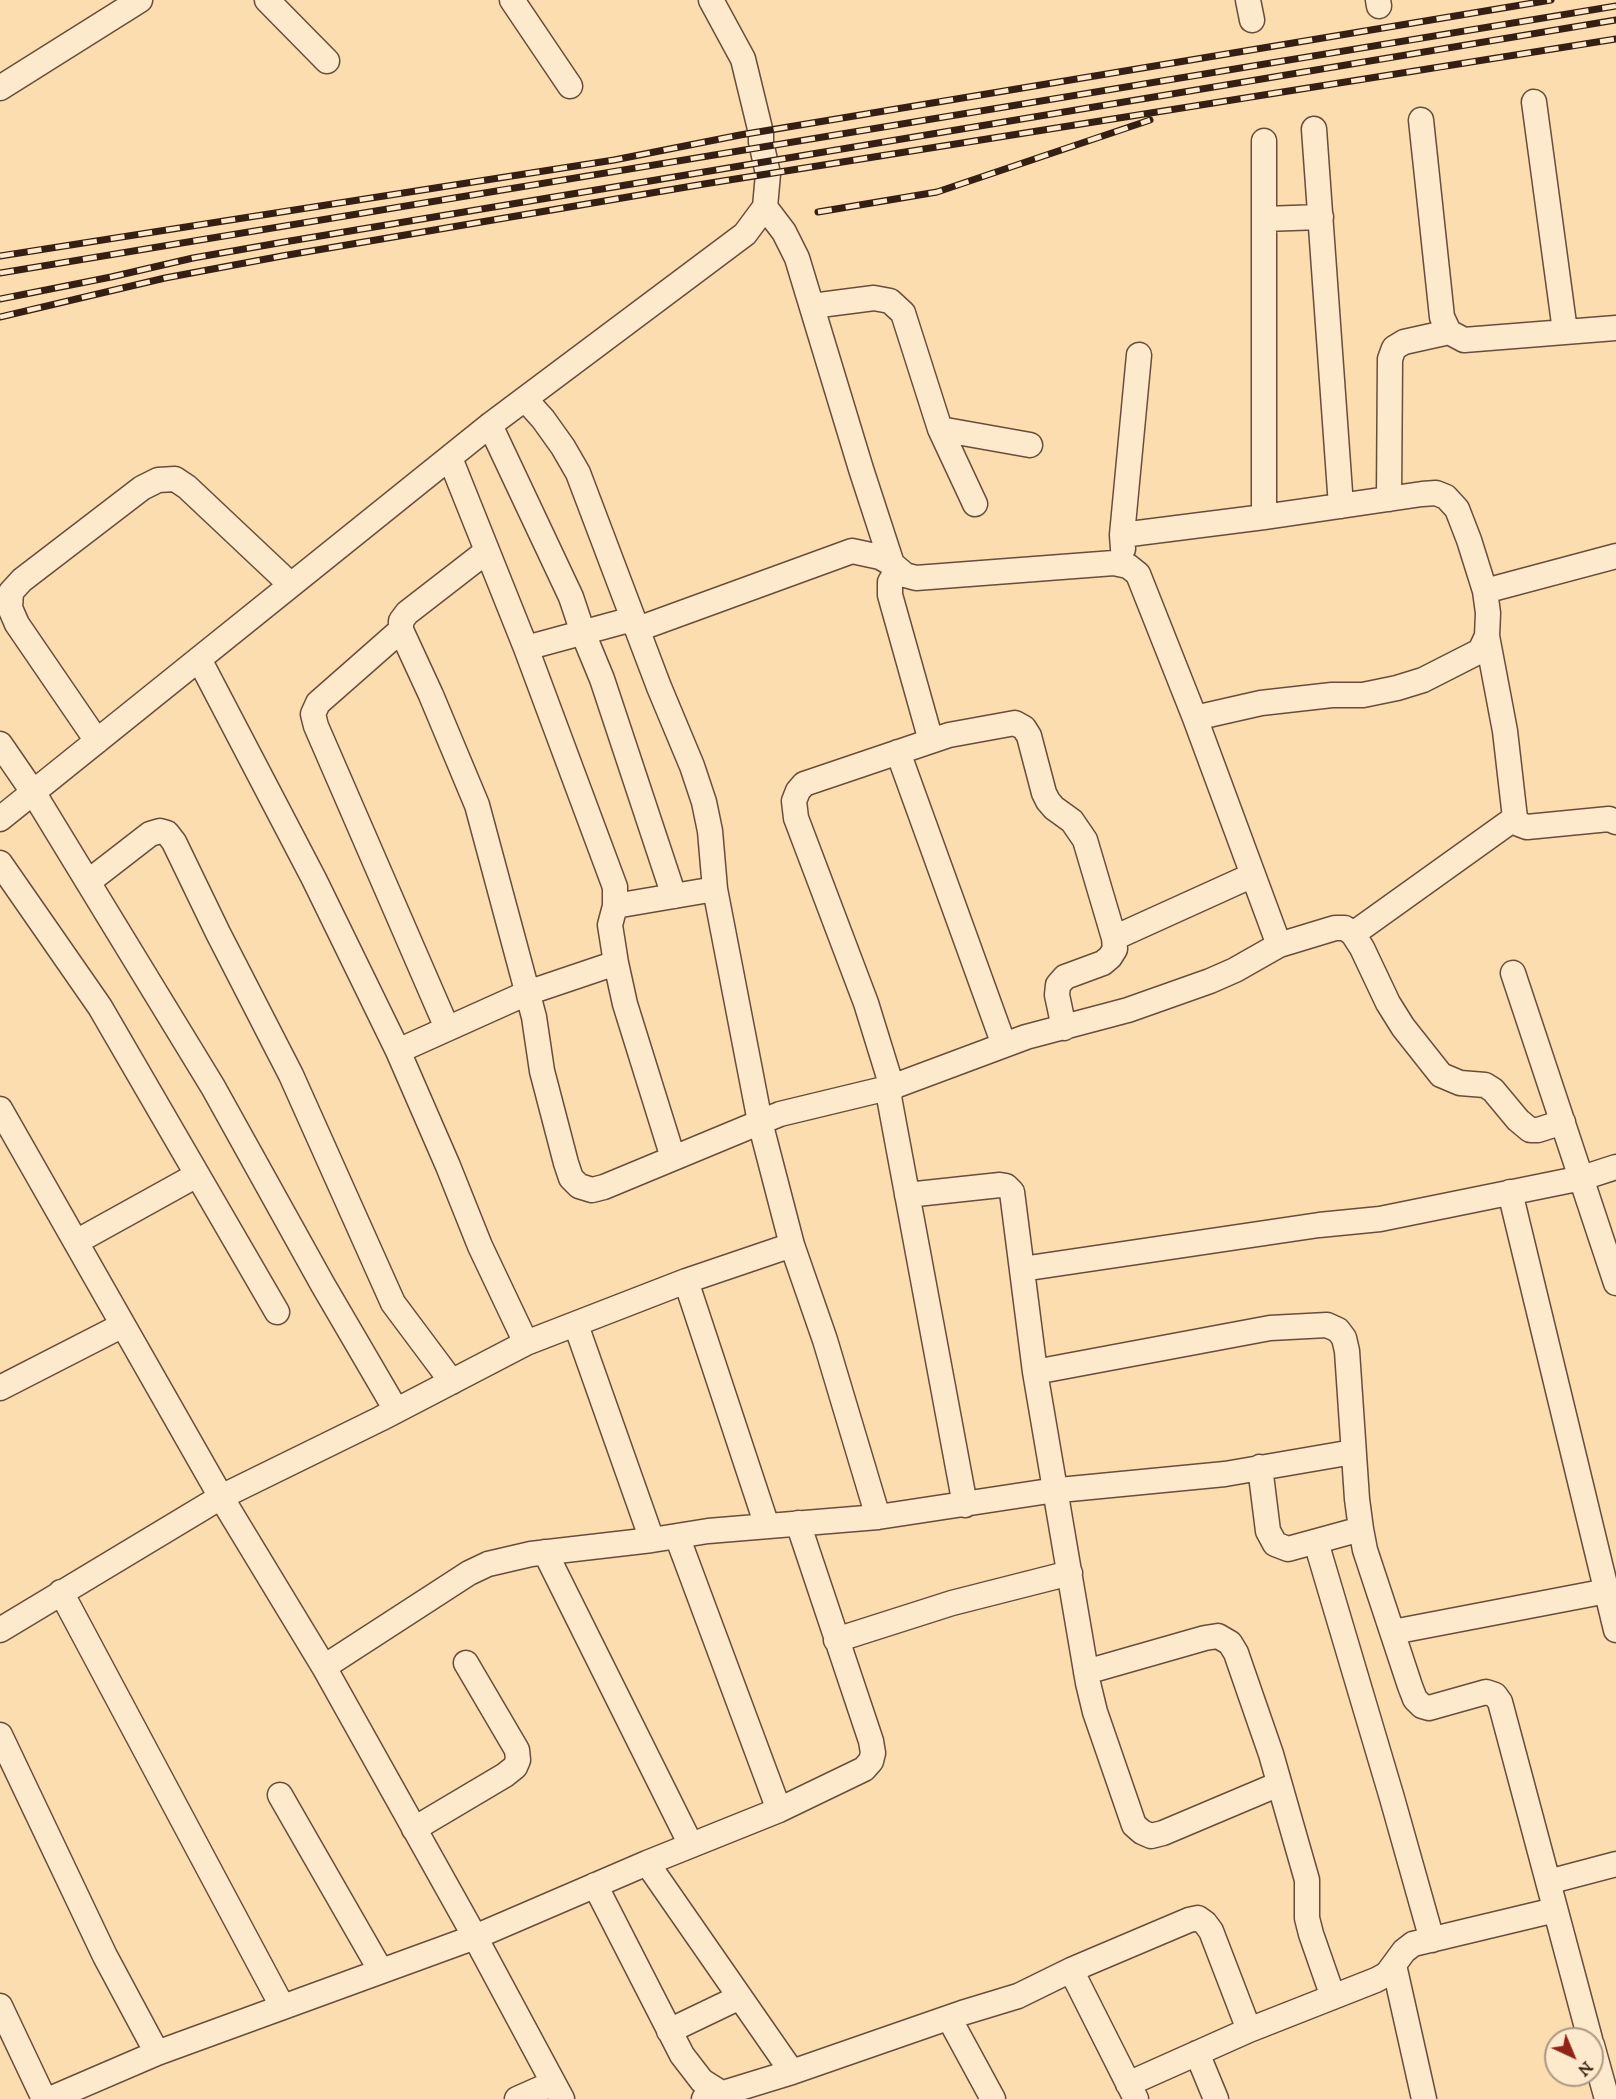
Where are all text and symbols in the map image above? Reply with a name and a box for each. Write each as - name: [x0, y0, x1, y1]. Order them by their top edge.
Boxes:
- north arrow: [1544, 2027, 1604, 2087]
- text: N: [1573, 2057, 1597, 2080]

